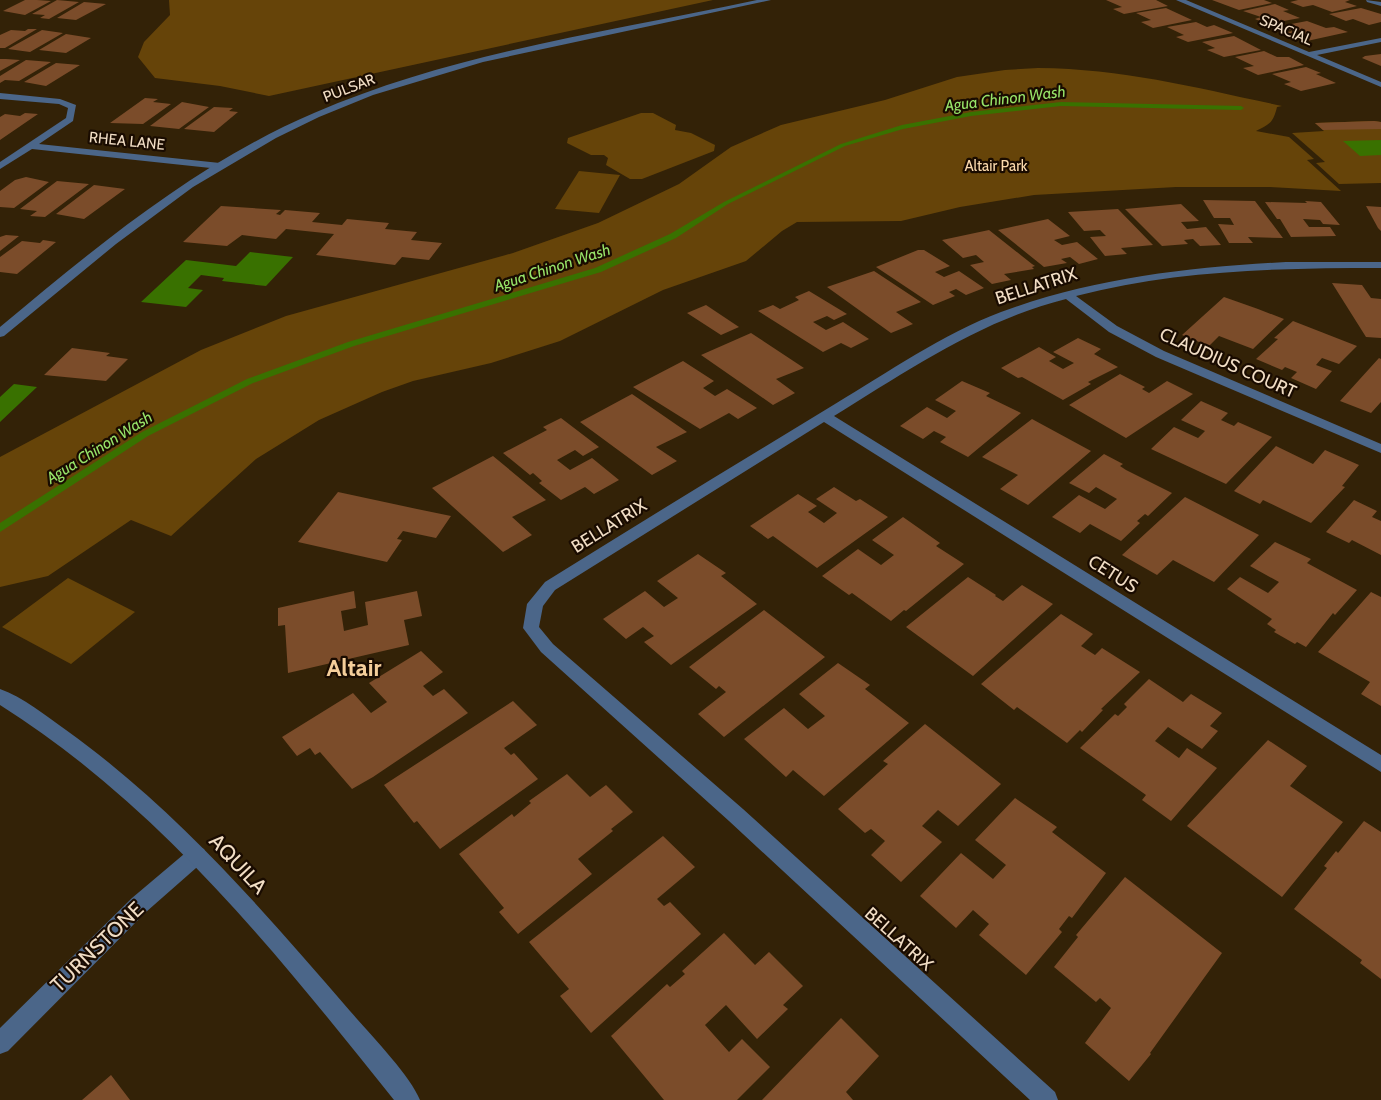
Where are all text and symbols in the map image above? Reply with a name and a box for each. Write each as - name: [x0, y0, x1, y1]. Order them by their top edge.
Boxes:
- street label: SPACIAL: [1257, 11, 1316, 49]
- street label: PULSAR: [321, 70, 377, 106]
- water label: Agua Chinon Wash: [943, 82, 1066, 115]
- street label: RHEA LANE: [88, 128, 166, 154]
- park label: Altair Park: [964, 157, 1028, 175]
- water label: Agua Chinon Wash: [491, 240, 613, 296]
- street label: BELLATRIX: [992, 262, 1080, 310]
- street label: CLAUDIUS COURT: [1156, 323, 1300, 403]
- water label: Agua Chinon Wash: [42, 407, 156, 488]
- street label: BELLATRIX: [567, 494, 651, 558]
- street label: CETUS: [1084, 550, 1142, 598]
- district label: Altair: [327, 653, 382, 682]
- street label: AQUILA: [204, 828, 272, 899]
- street label: TURNSTONE: [45, 896, 148, 997]
- street label: BELLATRIX: [860, 903, 938, 976]

